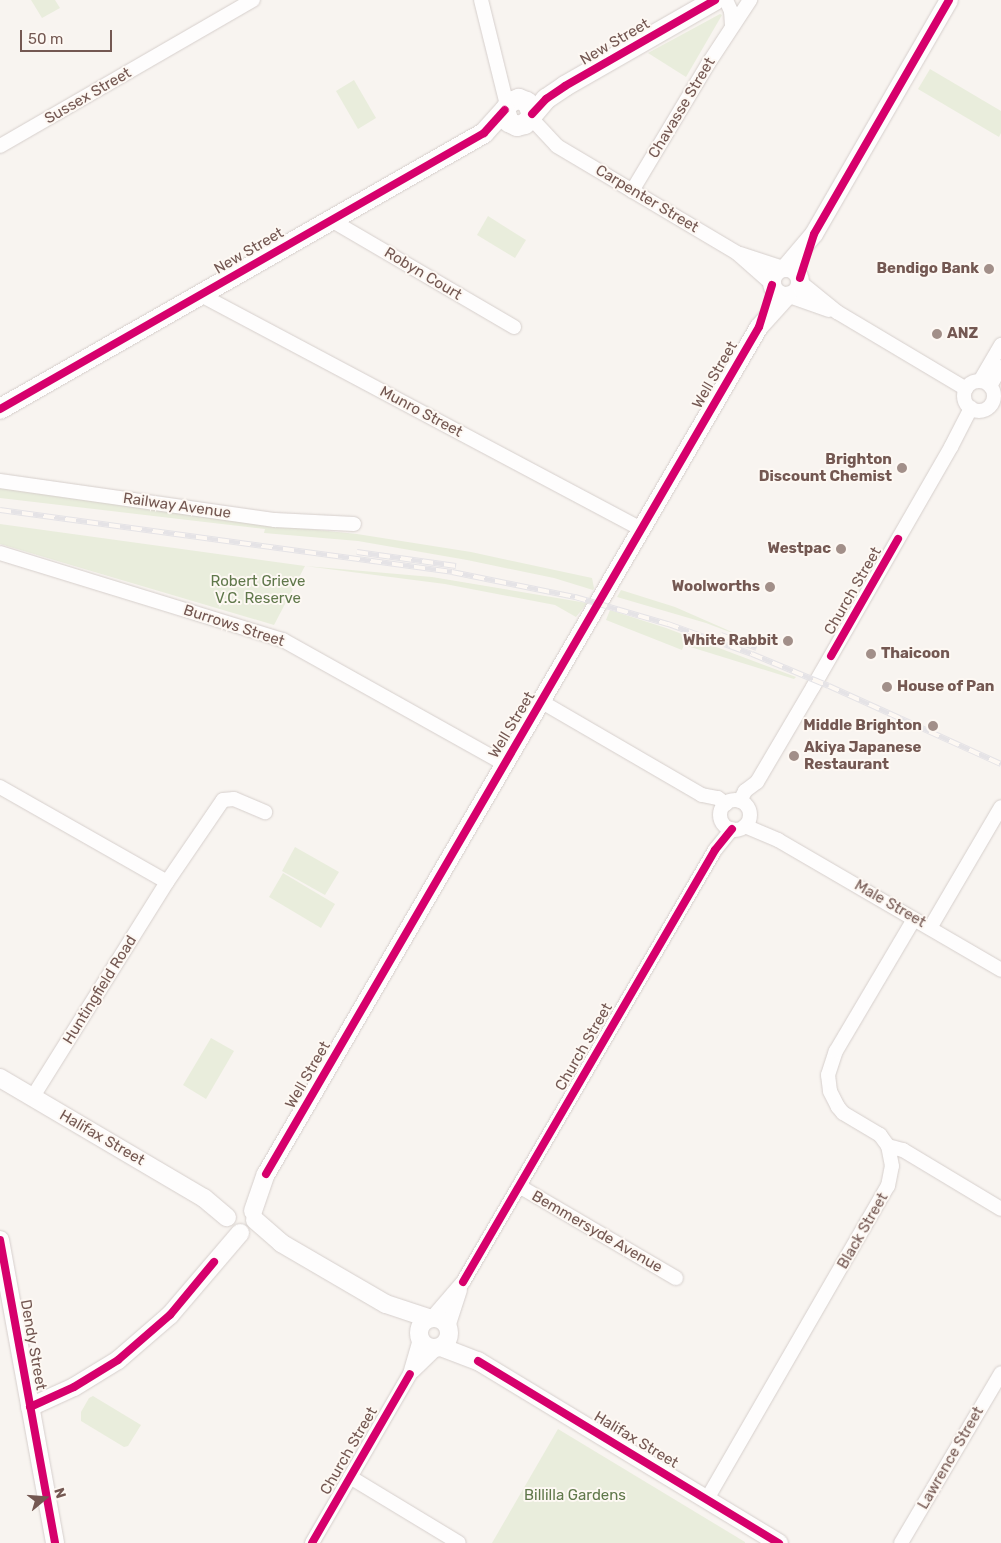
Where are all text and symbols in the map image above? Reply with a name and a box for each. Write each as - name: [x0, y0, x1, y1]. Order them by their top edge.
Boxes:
- street label: New Street: [577, 15, 653, 69]
- scale bar: [22, 20, 115, 52]
- text: 50 m: [28, 30, 63, 48]
- street label: Chavasse Street: [645, 54, 719, 162]
- street label: Sussex Street: [41, 64, 135, 128]
- street label: Carpenter Street: [592, 161, 702, 237]
- street label: New Street: [211, 224, 287, 278]
- street label: Robyn Court: [381, 244, 465, 304]
- place label: Bendigo Bank: [876, 260, 979, 278]
- marker: Bendigo Bank: [983, 263, 995, 275]
- place label: ANZ: [947, 325, 978, 343]
- marker: ANZ: [931, 328, 943, 340]
- street label: Well Street: [689, 338, 741, 412]
- street label: Munro Street: [376, 383, 466, 441]
- place label: Brighton Discount Chemist: [759, 450, 892, 485]
- marker: Brighton Discount Chemist: [896, 462, 908, 474]
- street label: Railway Avenue: [121, 489, 233, 523]
- place label: Westpac: [767, 540, 831, 558]
- marker: Westpac: [835, 543, 847, 555]
- street label: Church Street: [821, 544, 885, 638]
- park label: Robert Grieve V.C. Reserve: [210, 572, 306, 607]
- place label: Woolworths: [672, 578, 760, 596]
- marker: Woolworths: [764, 581, 776, 593]
- street label: Burrows Street: [181, 601, 287, 651]
- place label: White Rabbit: [683, 632, 778, 650]
- marker: White Rabbit: [782, 635, 794, 647]
- place label: Thaicoon: [881, 645, 950, 663]
- marker: Thaicoon: [865, 648, 877, 660]
- place label: House of Pan: [897, 678, 995, 696]
- marker: House of Pan: [881, 681, 893, 693]
- street label: Well Street: [485, 688, 539, 762]
- place label: Middle Brighton: [803, 717, 922, 735]
- marker: Middle Brighton: [926, 719, 940, 733]
- place label: Akiya Japanese Restaurant: [804, 738, 921, 773]
- marker: Akiya Japanese Restaurant: [788, 750, 800, 762]
- street label: Male Street: [851, 876, 929, 932]
- street label: Huntingfield Road: [59, 932, 141, 1048]
- street label: Church Street: [552, 1000, 616, 1094]
- street label: Well Street: [282, 1038, 334, 1112]
- street label: Halifax Street: [56, 1106, 148, 1170]
- street label: Bemmersyde Avenue: [528, 1187, 666, 1277]
- street label: Black Street: [834, 1190, 892, 1272]
- street label: Dendy Street: [16, 1298, 50, 1392]
- street label: Lawrence Street: [914, 1403, 988, 1513]
- street label: Church Street: [317, 1404, 381, 1498]
- street label: Halifax Street: [591, 1408, 681, 1472]
- north arrow: [20, 1473, 70, 1523]
- text: N: [50, 1486, 69, 1501]
- park label: Billilla Gardens: [524, 1487, 626, 1505]

